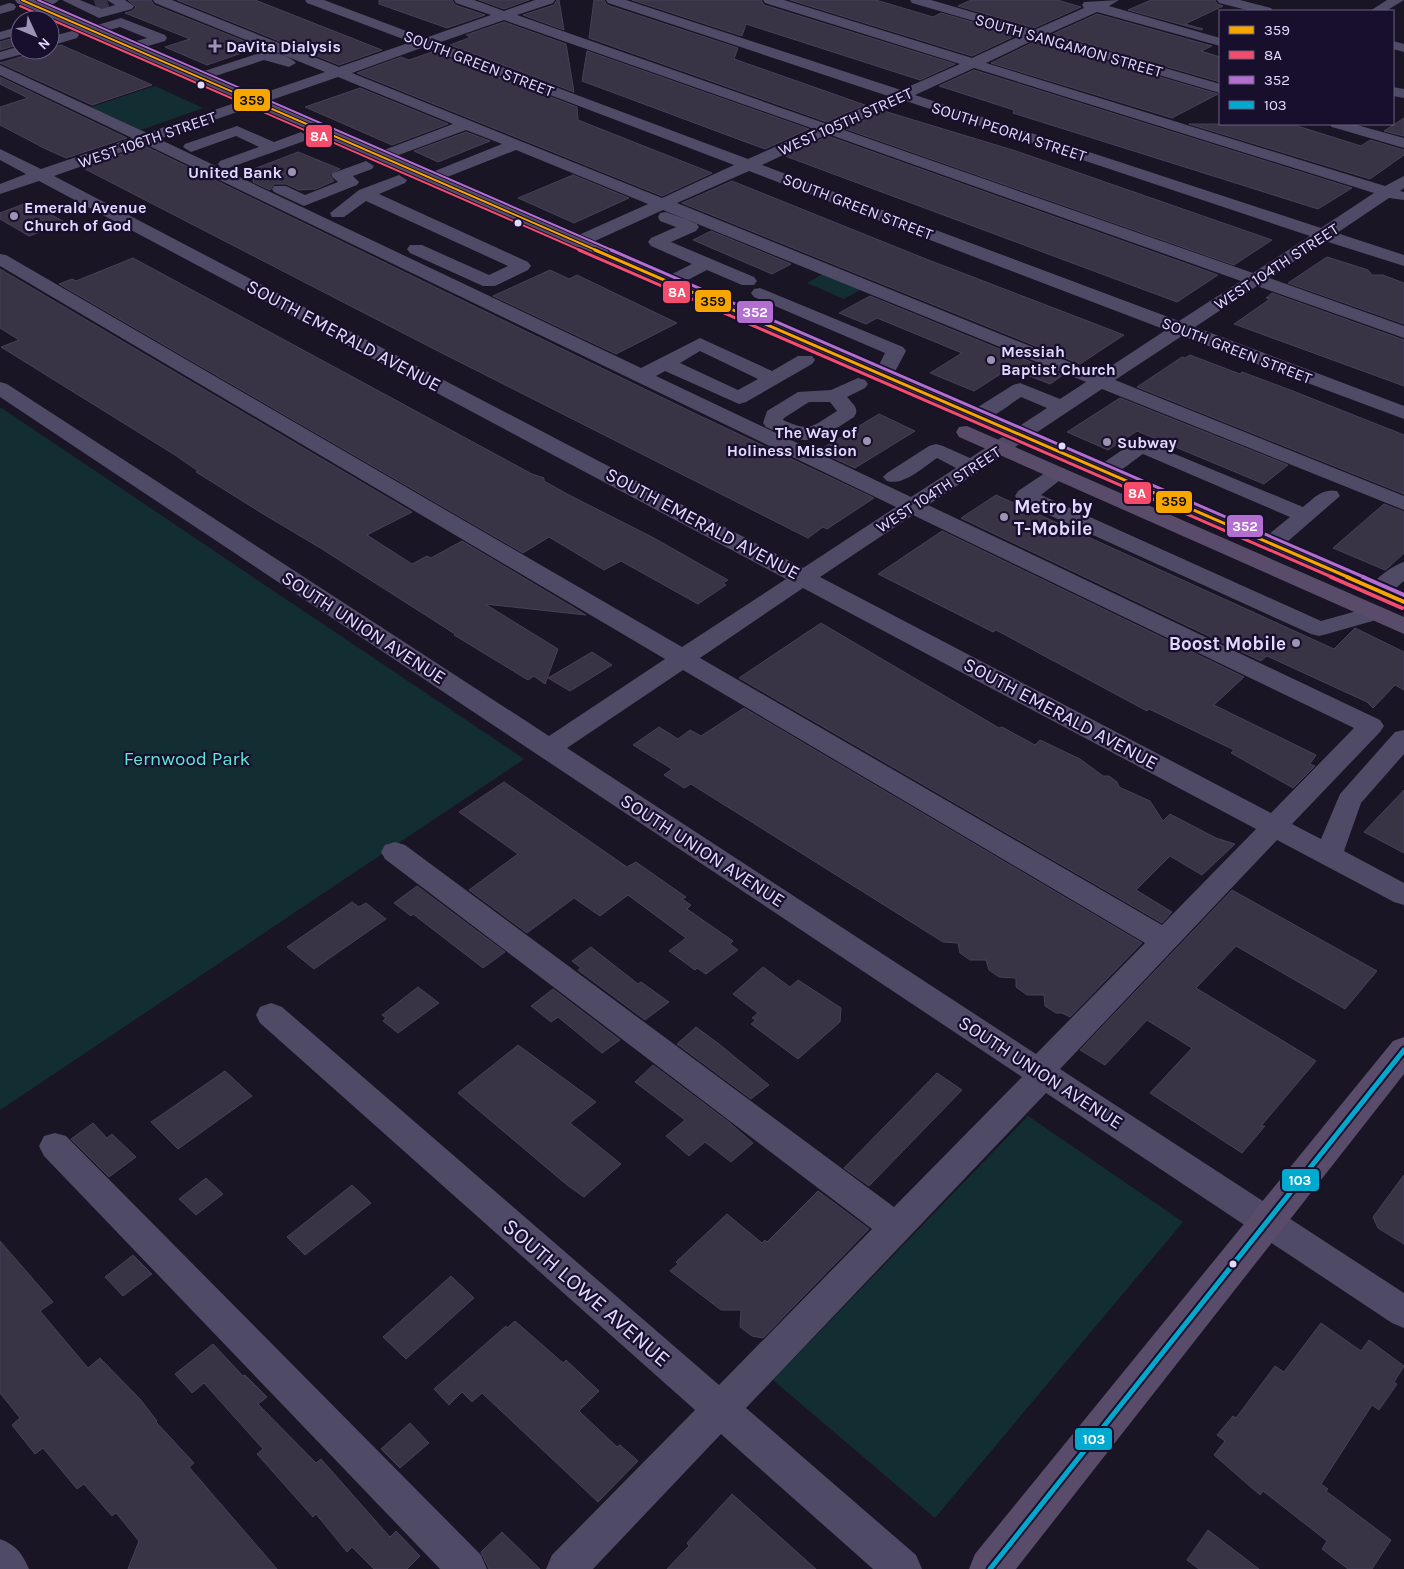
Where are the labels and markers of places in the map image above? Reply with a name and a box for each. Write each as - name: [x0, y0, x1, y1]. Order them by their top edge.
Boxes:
- place label: DaVita Dialysis: [226, 37, 341, 56]
- marker: DaVita Dialysis: [208, 39, 222, 53]
- unlabelled marker: [196, 80, 206, 90]
- place label: United Bank: [188, 163, 283, 182]
- marker: United Bank: [286, 166, 298, 178]
- place label: Emerald Avenue Church of God: [24, 198, 146, 235]
- marker: Emerald Avenue Church of God: [8, 210, 20, 222]
- unlabelled marker: [513, 218, 523, 228]
- place label: Messiah Baptist Church: [1001, 342, 1116, 379]
- marker: Messiah Baptist Church: [985, 354, 997, 366]
- place label: The Way of Holiness Mission: [727, 423, 857, 460]
- place label: Subway: [1117, 433, 1177, 452]
- marker: The Way of Holiness Mission: [861, 435, 873, 447]
- marker: Subway: [1101, 436, 1113, 448]
- unlabelled marker: [1057, 441, 1067, 451]
- place label: Metro by T-Mobile: [1014, 496, 1093, 540]
- marker: Metro by T-Mobile: [998, 511, 1010, 523]
- place label: Boost Mobile: [1169, 633, 1286, 655]
- marker: Boost Mobile: [1290, 637, 1302, 649]
- unlabelled marker: [1228, 1259, 1238, 1269]

